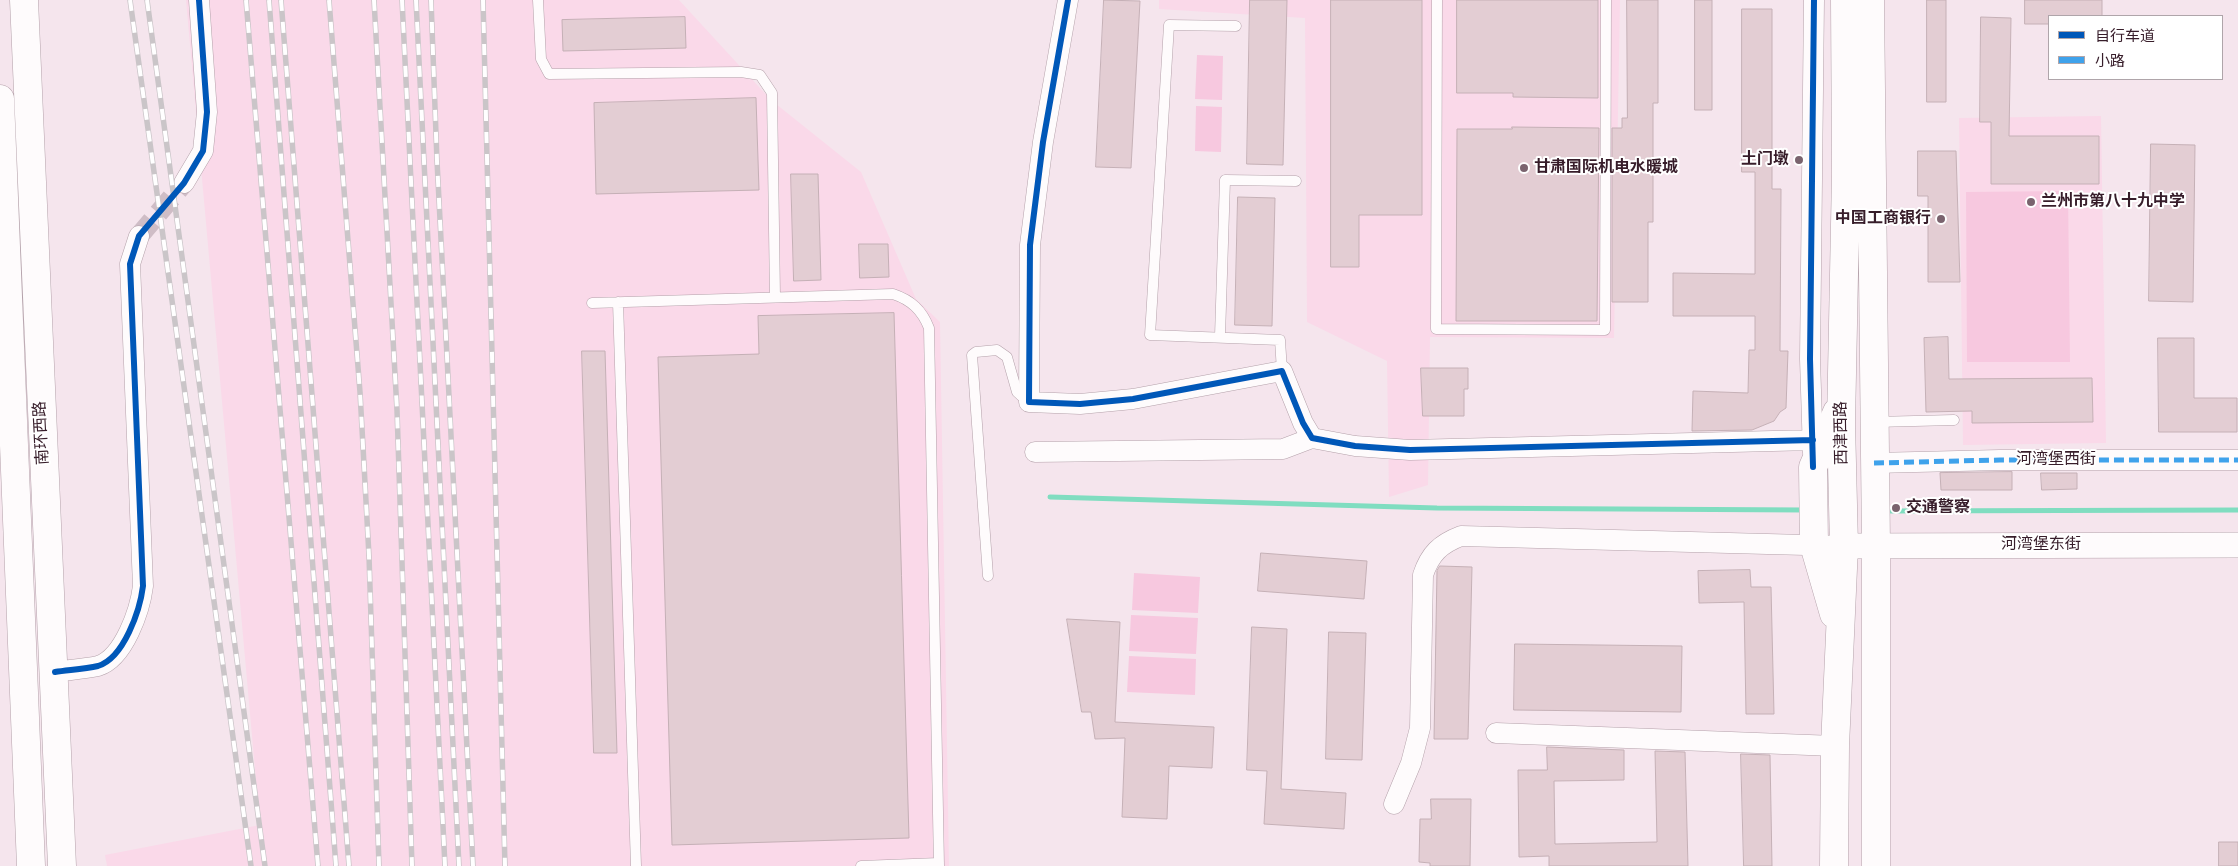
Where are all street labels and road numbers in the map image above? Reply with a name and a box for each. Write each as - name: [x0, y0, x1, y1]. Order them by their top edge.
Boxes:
- street label: 南环西路: [31, 401, 53, 465]
- street label: 西津西路: [1832, 401, 1852, 465]
- street label: 河湾堡西街: [2016, 450, 2096, 470]
- street label: 河湾堡东街: [2001, 535, 2081, 555]

